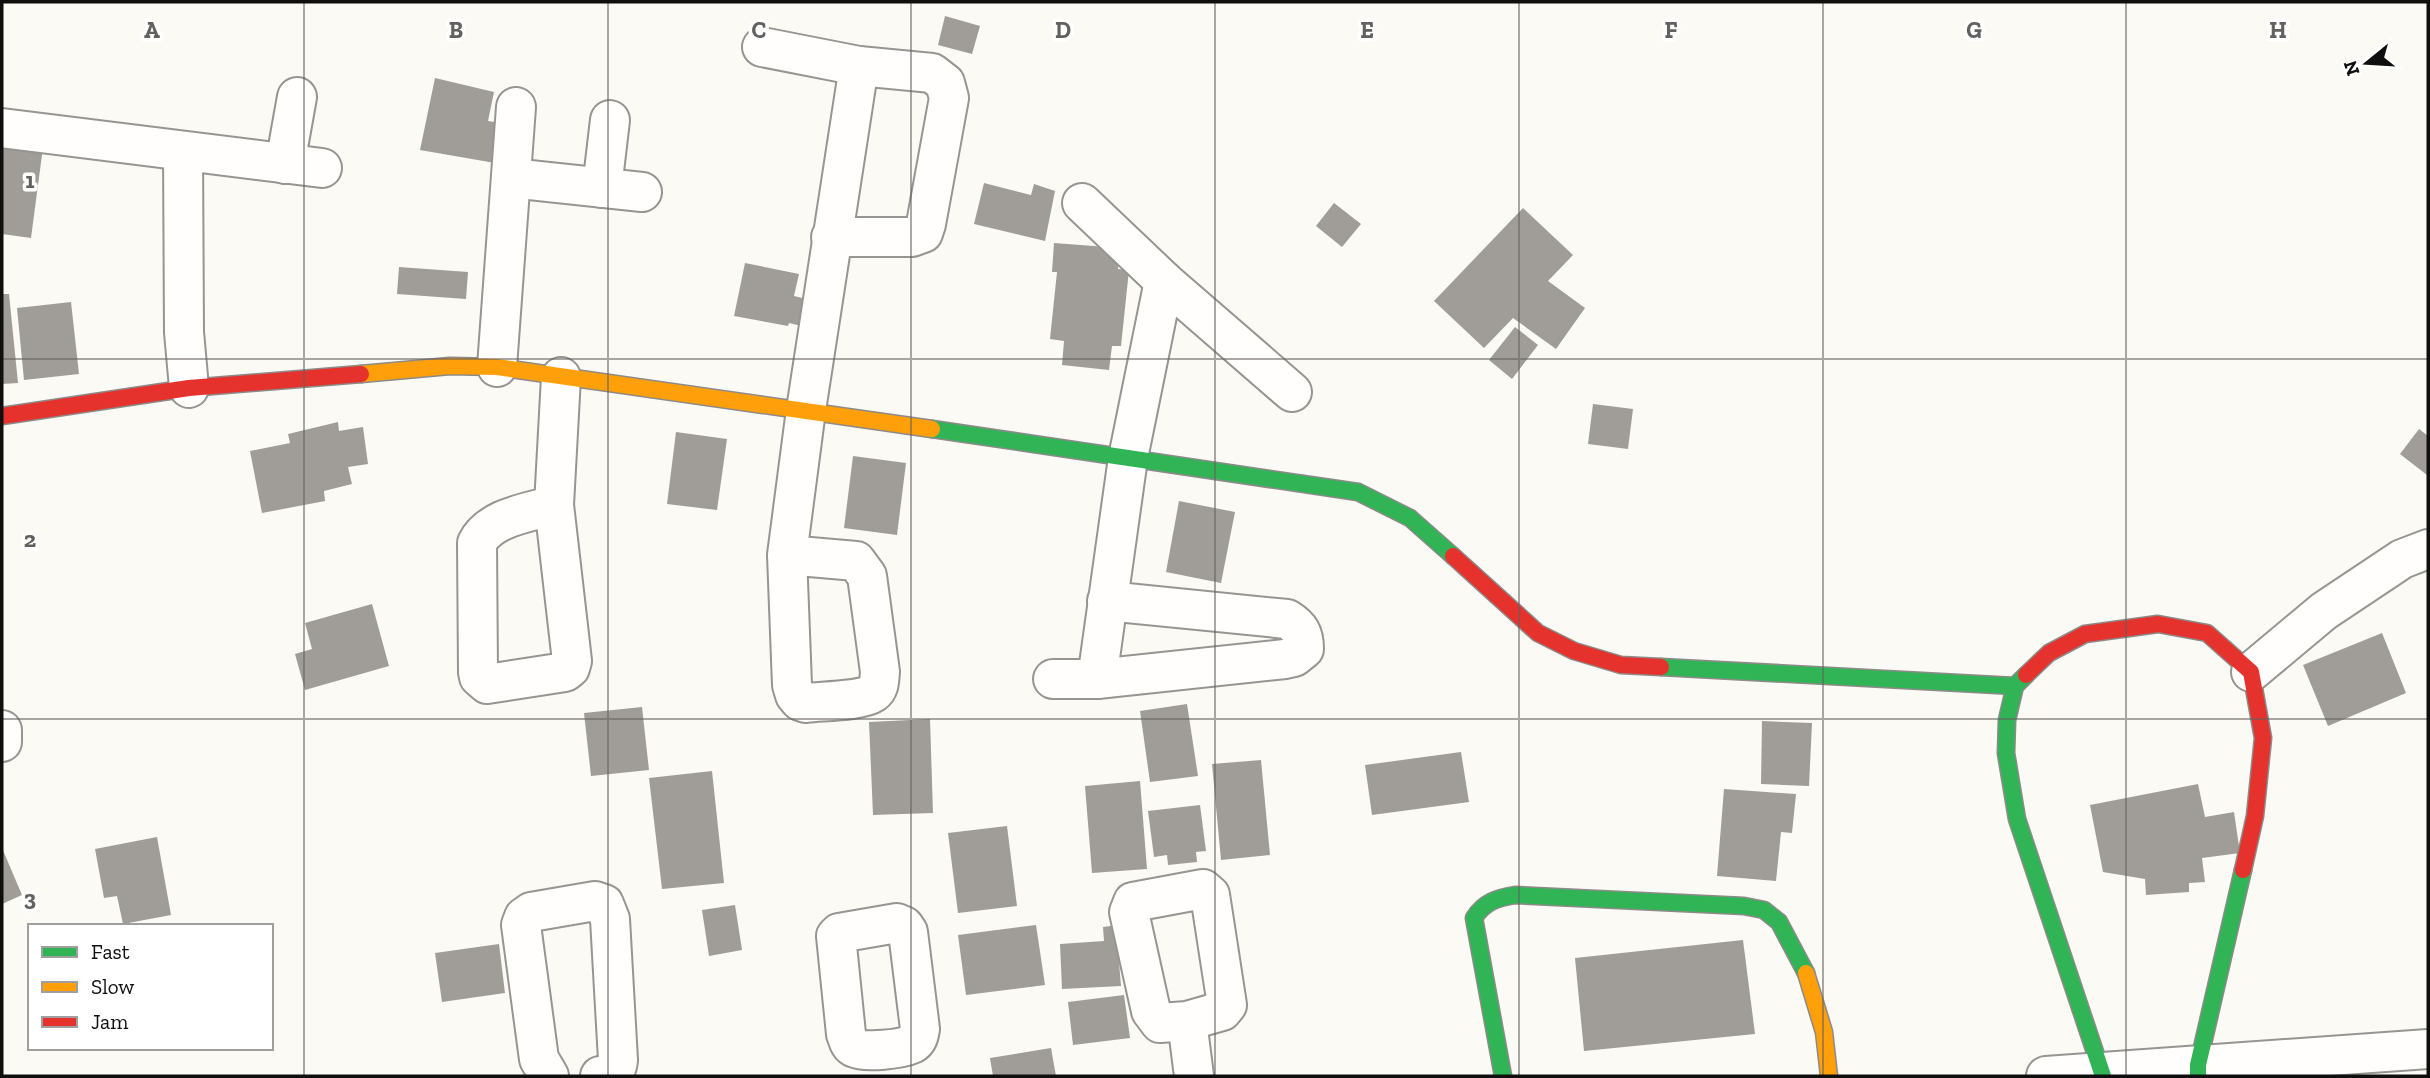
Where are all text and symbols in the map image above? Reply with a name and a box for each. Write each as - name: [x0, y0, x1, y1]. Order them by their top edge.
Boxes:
- text: A: [144, 16, 160, 44]
- text: B: [449, 16, 463, 44]
- text: C: [752, 16, 766, 44]
- text: D: [1055, 16, 1071, 44]
- text: E: [1360, 16, 1374, 44]
- text: F: [1664, 16, 1678, 44]
- text: G: [1966, 16, 1982, 44]
- text: H: [2269, 16, 2287, 44]
- north arrow: [2332, 28, 2402, 98]
- text: N: [2338, 58, 2364, 79]
- text: 1: [25, 166, 35, 194]
- text: 2: [24, 525, 36, 553]
- text: 3: [24, 884, 36, 912]
- legend: [28, 924, 273, 1050]
- text: Fast: [91, 939, 130, 964]
- text: Slow: [91, 974, 134, 999]
- text: Jam: [91, 1009, 128, 1034]

